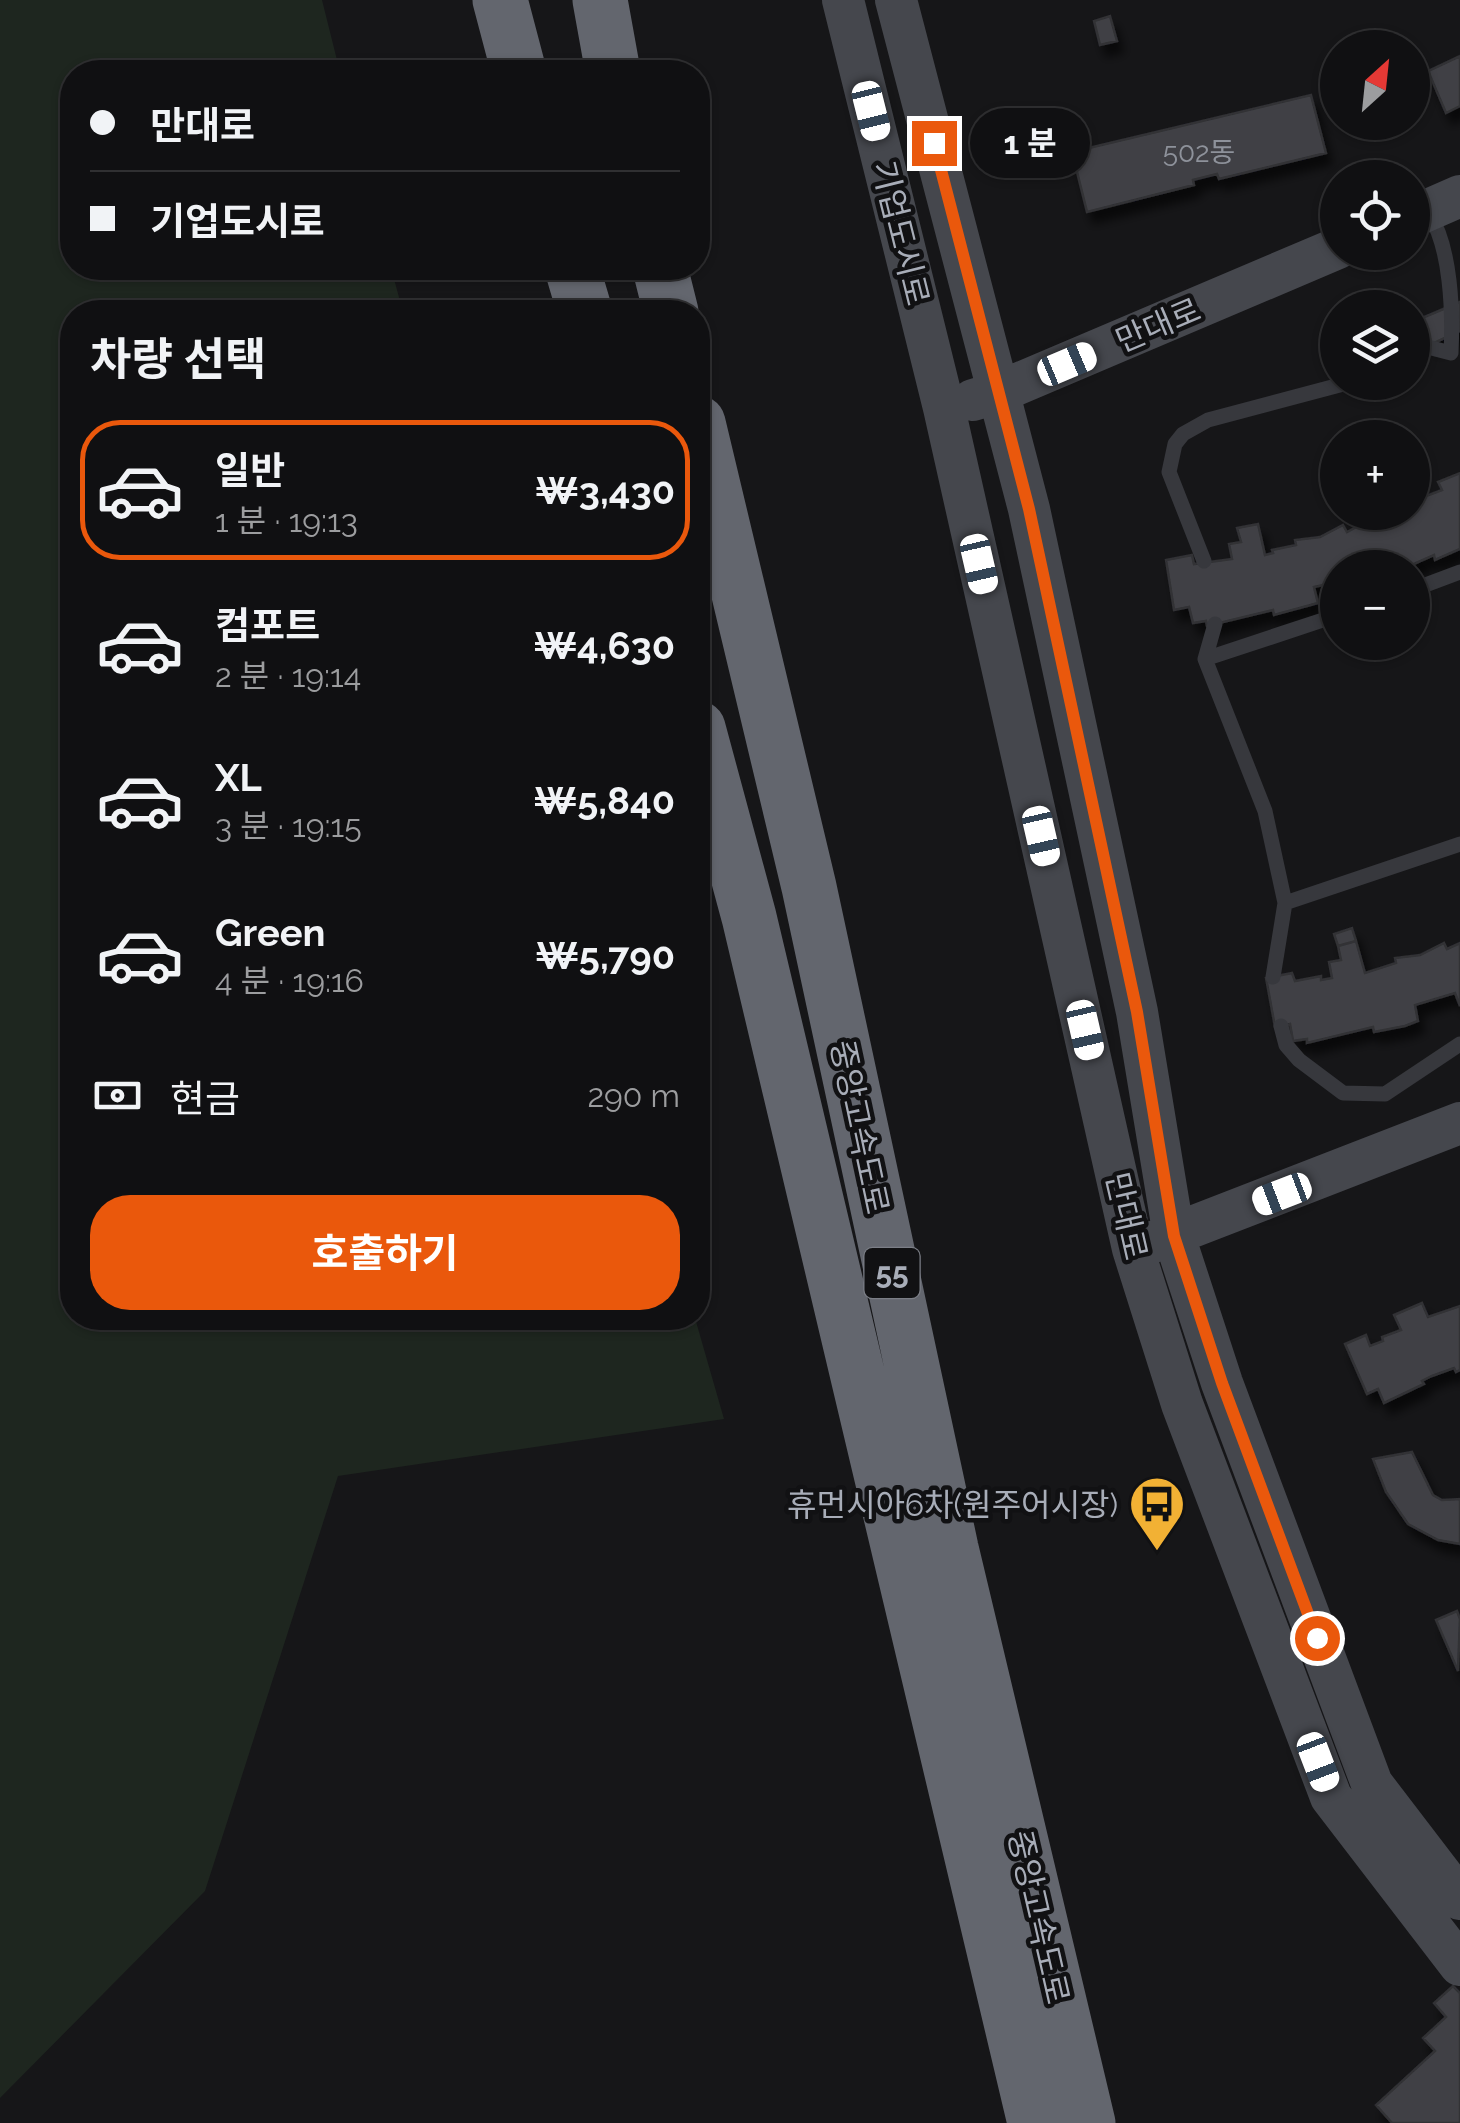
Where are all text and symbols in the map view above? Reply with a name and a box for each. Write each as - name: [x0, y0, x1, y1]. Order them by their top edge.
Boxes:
- north arrow: [1320, 30, 1430, 140]
- map controls: [1320, 30, 1430, 660]
- car: [849, 78, 893, 144]
- text: 만대로: [150, 103, 255, 148]
- callout: 1 분: [969, 108, 1089, 178]
- route end: [912, 121, 957, 166]
- text: 1 분: [1004, 124, 1056, 161]
- house number: 502동: [1163, 136, 1235, 169]
- street label: 기업도시로: [865, 157, 937, 309]
- button: locate: [1320, 160, 1430, 270]
- text: 기업도시로: [150, 199, 325, 244]
- button: layers: [1320, 290, 1430, 400]
- street label: 만대로: [1110, 291, 1206, 359]
- text: 차량 선택: [90, 333, 266, 386]
- car: [1034, 338, 1100, 390]
- button: +: [1320, 420, 1430, 530]
- icon: car: [95, 445, 185, 535]
- text: 일반: [215, 448, 285, 493]
- text: ₩3,430: [535, 468, 675, 513]
- text: 1 분 · 19:13: [215, 502, 358, 539]
- car: [958, 531, 1000, 597]
- button: −: [1320, 550, 1430, 660]
- icon: car: [95, 600, 185, 690]
- text: 컴포트: [215, 603, 320, 648]
- text: ₩4,630: [533, 623, 675, 668]
- text: 2 분 · 19:14: [215, 657, 361, 694]
- icon: car: [95, 755, 185, 845]
- text: XL: [215, 755, 262, 800]
- text: ₩5,840: [533, 778, 675, 823]
- car: [1020, 803, 1062, 869]
- text: 3 분 · 19:15: [215, 807, 362, 844]
- icon: car: [95, 910, 185, 1000]
- text: Green: [215, 910, 325, 955]
- text: ₩5,790: [535, 933, 675, 978]
- text: 4 분 · 19:16: [215, 962, 364, 999]
- car: [1064, 997, 1106, 1063]
- street label: 중앙고속도로: [824, 1037, 896, 1217]
- icon: cash: [90, 1068, 145, 1123]
- text: 현금: [170, 1076, 240, 1121]
- text: 290 m: [587, 1077, 680, 1114]
- street label: 만대로: [1099, 1169, 1155, 1263]
- car: [1249, 1169, 1315, 1219]
- button: 호출하기: [90, 1195, 680, 1310]
- road number: 55: [864, 1248, 920, 1298]
- bus stop icon: 휴먼시아6차(원주어시장): [1127, 1474, 1187, 1553]
- place label: 휴먼시아6차(원주어시장): [787, 1486, 1118, 1523]
- route start: [1295, 1616, 1340, 1661]
- car: [1293, 1729, 1343, 1795]
- street label: 중앙고속도로: [1001, 1827, 1077, 2007]

